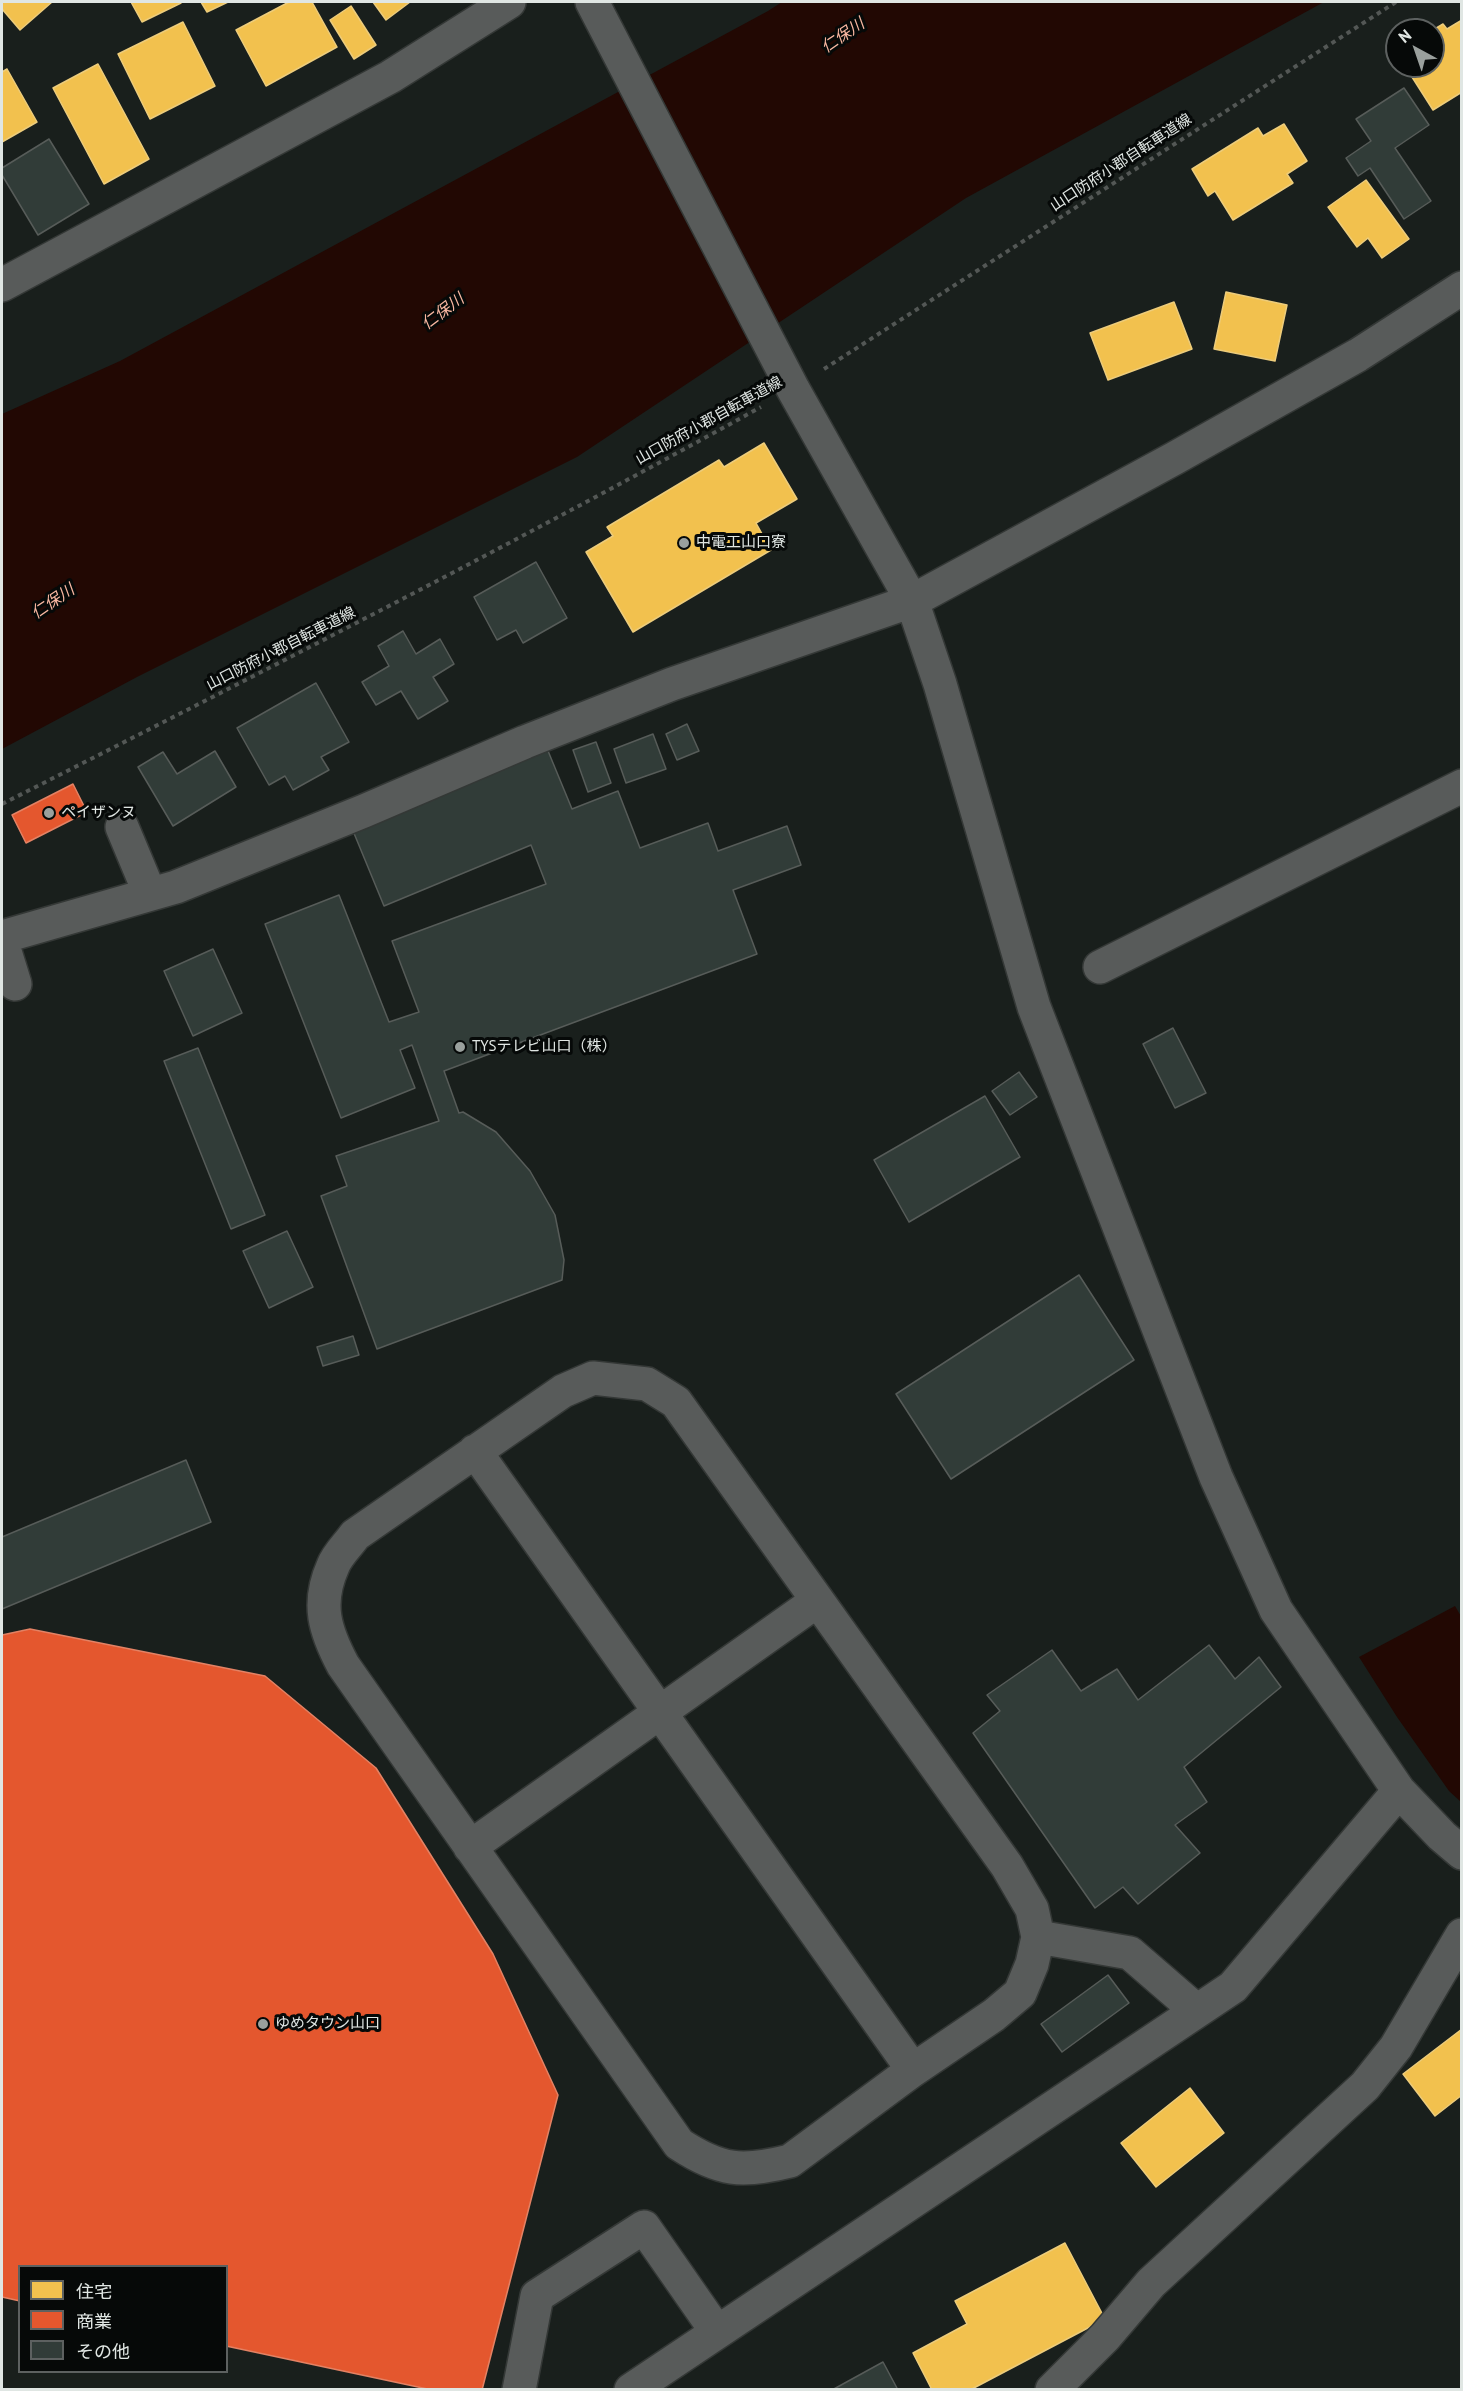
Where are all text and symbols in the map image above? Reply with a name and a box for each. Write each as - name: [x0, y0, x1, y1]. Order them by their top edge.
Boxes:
- water label: 仁保川: [818, 15, 868, 57]
- north arrow: [1385, 18, 1445, 78]
- text: N: [1394, 25, 1415, 47]
- street label: 山口防府小郡自転車道線: [1047, 111, 1195, 215]
- water label: 仁保川: [418, 290, 468, 334]
- street label: 山口防府小郡自転車道線: [632, 373, 786, 469]
- place label: 中電工山口寮: [696, 534, 786, 552]
- marker: 中電工山口寮: [677, 536, 691, 550]
- water label: 仁保川: [28, 581, 78, 623]
- street label: 山口防府小郡自転車道線: [203, 604, 359, 694]
- place label: ペイザンヌ: [61, 804, 136, 822]
- marker: ペイザンヌ: [42, 806, 56, 820]
- place label: TYSテレビ山口（株）: [472, 1038, 616, 1056]
- marker: TYSテレビ山口（株）: [453, 1040, 467, 1054]
- place label: ゆめタウン山口: [275, 2015, 380, 2033]
- marker: ゆめタウン山口: [256, 2017, 270, 2031]
- legend: [18, 2265, 228, 2373]
- text: 住宅: [76, 2280, 112, 2303]
- text: 商業: [76, 2310, 112, 2333]
- text: その他: [76, 2340, 130, 2363]

